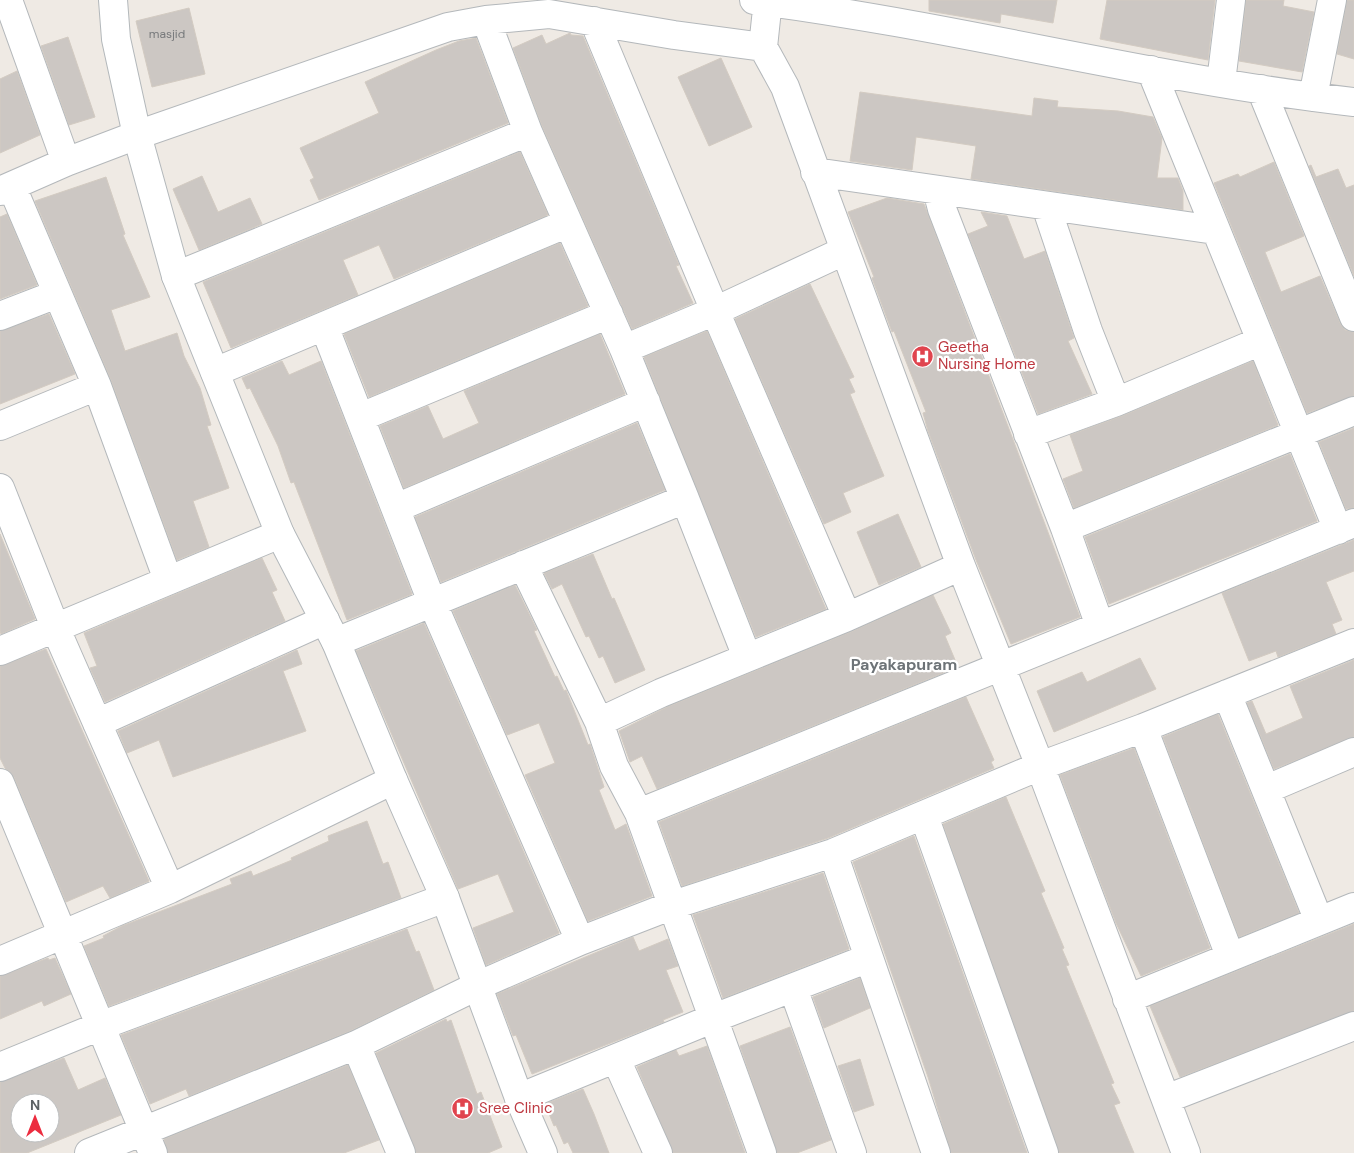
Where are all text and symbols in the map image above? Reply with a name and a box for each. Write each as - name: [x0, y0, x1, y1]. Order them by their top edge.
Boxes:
- house number: masjid: [149, 26, 185, 42]
- place label: Geetha Nursing Home: [938, 337, 1036, 374]
- hospital icon: Geetha Nursing Home: [910, 344, 934, 368]
- district label: Payakapuram: [851, 654, 957, 675]
- north arrow: [10, 1093, 60, 1143]
- text: N: [30, 1096, 40, 1114]
- hospital icon: Sree Clinic: [451, 1096, 475, 1120]
- place label: Sree Clinic: [479, 1098, 553, 1118]

